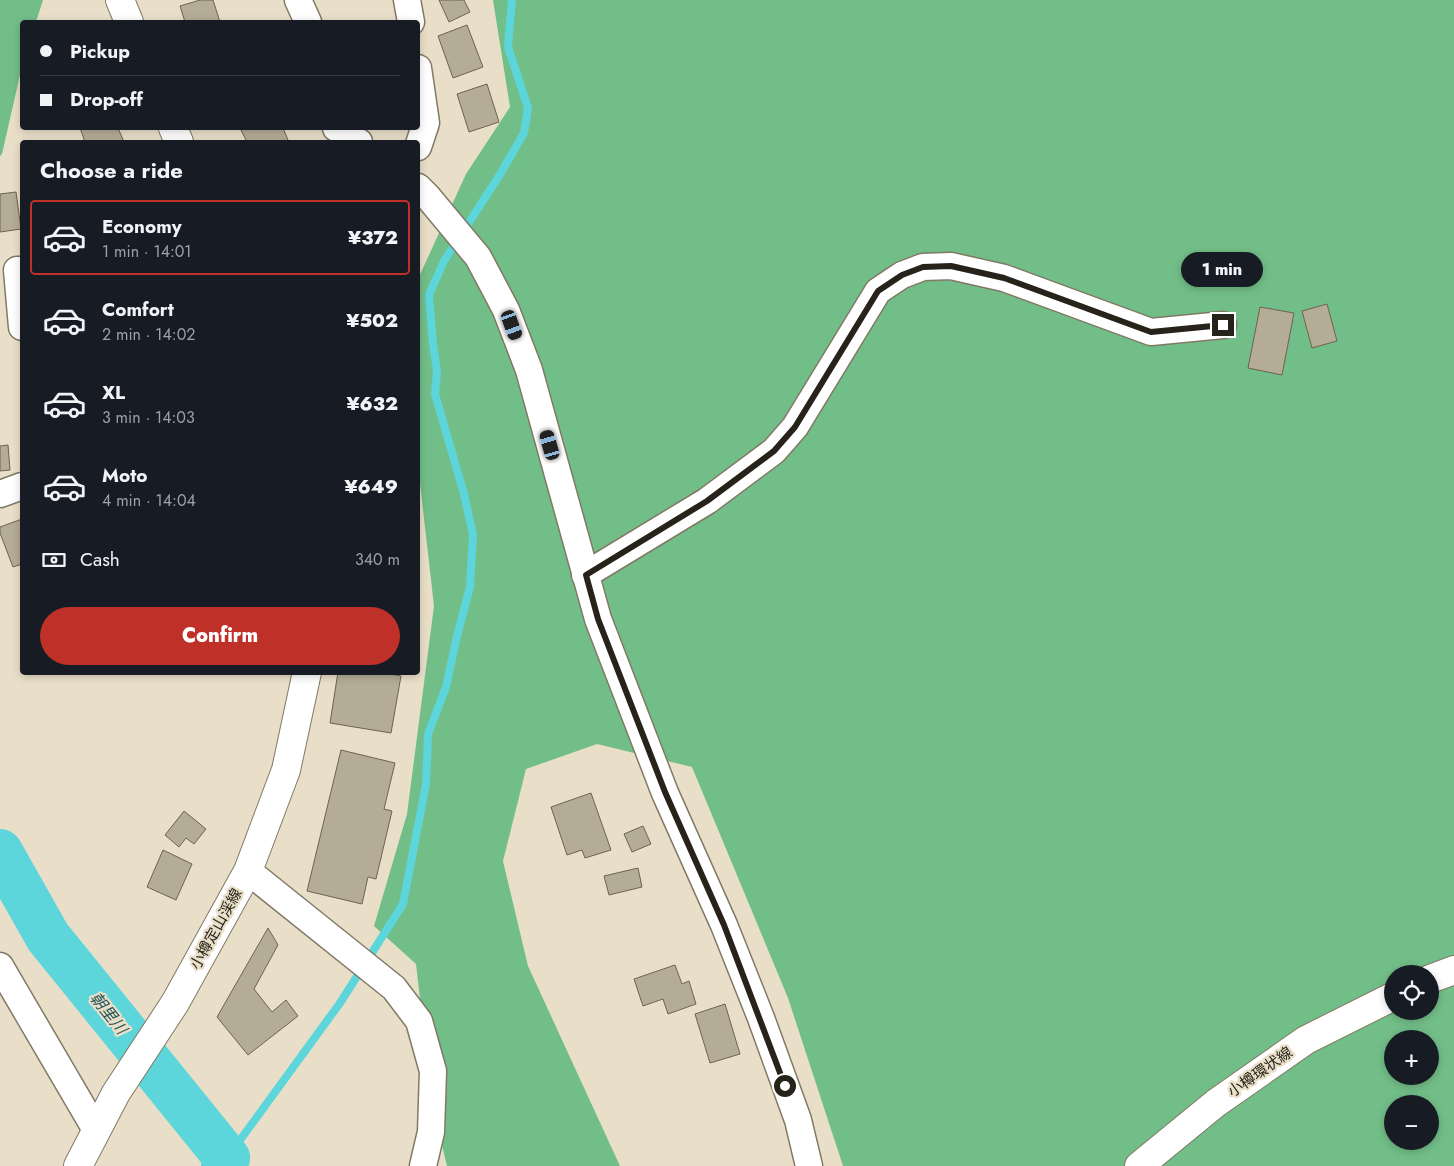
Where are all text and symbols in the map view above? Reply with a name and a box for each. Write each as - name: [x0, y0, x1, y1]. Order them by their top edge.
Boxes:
- text: Pickup: [70, 38, 130, 65]
- text: Drop-off: [70, 86, 143, 113]
- text: Choose a ride: [40, 154, 183, 186]
- text: Economy: [102, 213, 182, 240]
- icon: car: [42, 215, 87, 260]
- text: ¥372: [348, 224, 398, 251]
- text: 1 min · 14:01: [102, 240, 192, 263]
- callout: 1 min: [1182, 252, 1264, 288]
- text: 1 min: [1202, 258, 1242, 281]
- text: Comfort: [102, 296, 174, 323]
- icon: car: [42, 298, 87, 343]
- text: ¥502: [346, 307, 398, 334]
- car: [499, 308, 524, 342]
- route end: [1212, 314, 1234, 336]
- text: 2 min · 14:02: [102, 323, 195, 346]
- text: XL: [102, 379, 125, 406]
- icon: car: [42, 381, 87, 426]
- text: ¥632: [346, 390, 398, 417]
- text: 3 min · 14:03: [102, 406, 195, 429]
- car: [538, 429, 561, 461]
- text: Moto: [102, 462, 147, 489]
- icon: car: [42, 464, 87, 509]
- text: ¥649: [344, 473, 398, 500]
- text: 4 min · 14:04: [102, 489, 196, 512]
- icon: cash: [40, 546, 68, 574]
- text: Cash: [80, 546, 120, 573]
- text: 340 m: [355, 548, 400, 571]
- button: Confirm: [40, 607, 400, 665]
- street label: 小樽定山渓線: [185, 884, 247, 974]
- map controls: [1384, 965, 1439, 1150]
- button: locate: [1384, 965, 1439, 1020]
- water label: 朝里川: [85, 987, 134, 1041]
- button: +: [1384, 1030, 1439, 1085]
- street label: 小樽環状線: [1223, 1041, 1297, 1103]
- route start: [774, 1075, 796, 1097]
- button: −: [1384, 1095, 1439, 1150]

